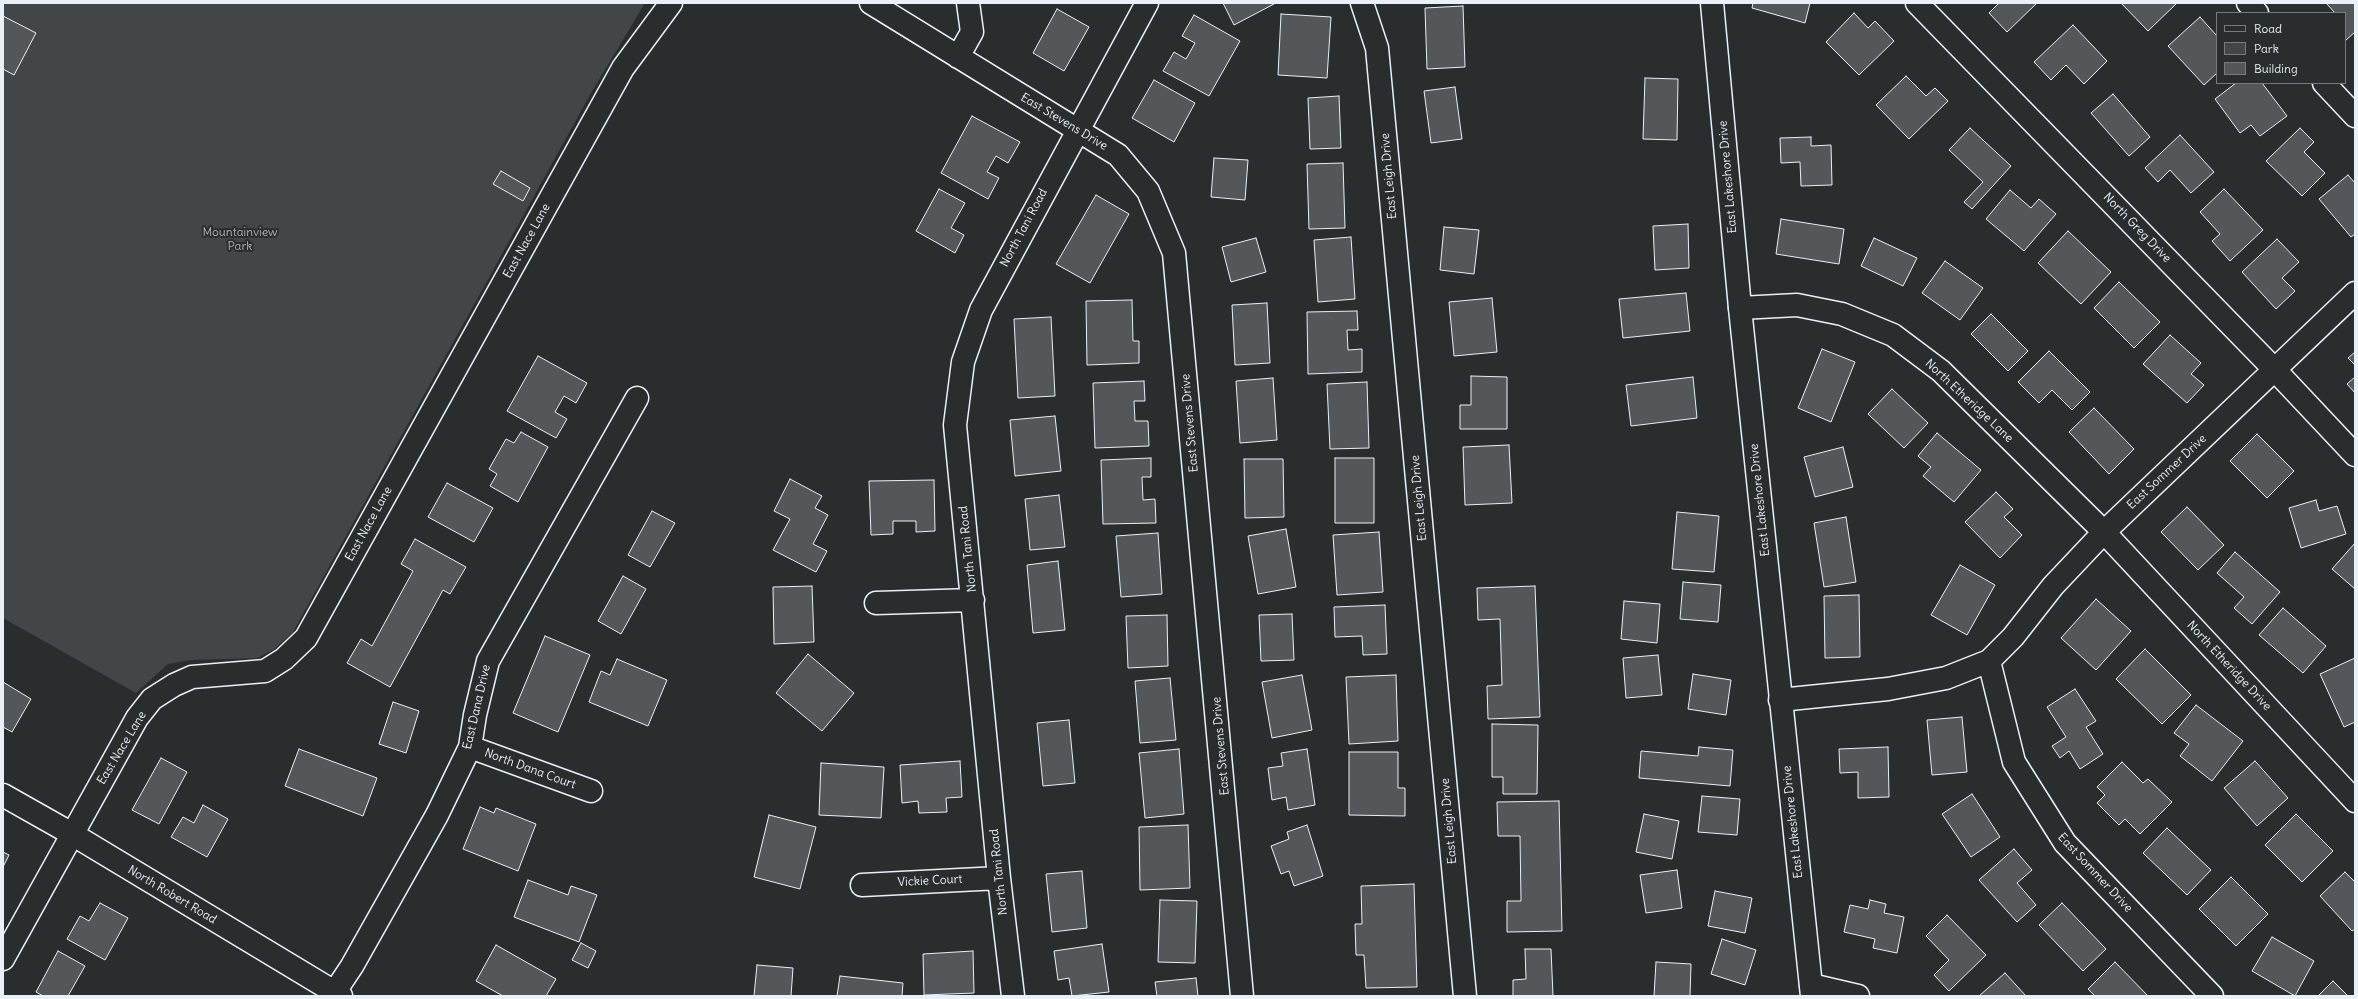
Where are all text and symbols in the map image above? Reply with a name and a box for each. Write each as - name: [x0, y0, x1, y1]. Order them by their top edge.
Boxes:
- legend: [2216, 12, 2346, 84]
- text: Road: [2254, 21, 2282, 36]
- text: Park: [2254, 41, 2279, 56]
- text: Building: [2254, 61, 2298, 76]
- street label: East Stevens Drive: [1018, 90, 1110, 154]
- street label: East Lakeshore Drive: [1716, 120, 1740, 234]
- street label: East Leigh Drive: [1378, 132, 1400, 220]
- street label: North Tani Road: [997, 186, 1051, 270]
- street label: North Greg Drive: [2100, 190, 2174, 266]
- street label: East Nace Lane: [501, 201, 553, 281]
- park label: Mountainview Park: [202, 226, 278, 254]
- street label: North Etheridge Lane: [1922, 356, 2016, 446]
- street label: East Stevens Drive: [1179, 373, 1201, 473]
- street label: East Sommer Drive: [2124, 432, 2210, 512]
- street label: East Lakeshore Drive: [1747, 443, 1773, 557]
- street label: East Leigh Drive: [1408, 454, 1430, 542]
- street label: East Nace Lane: [343, 484, 395, 564]
- street label: North Tani Road: [956, 505, 980, 593]
- street label: North Etheridge Drive: [2184, 618, 2274, 714]
- street label: East Dana Drive: [460, 663, 494, 751]
- street label: East Stevens Drive: [1210, 696, 1232, 796]
- street label: East Nace Lane: [94, 709, 150, 787]
- street label: North Dana Court: [482, 746, 578, 792]
- street label: East Lakeshore Drive: [1780, 765, 1806, 879]
- street label: East Leigh Drive: [1438, 777, 1460, 865]
- street label: North Tani Road: [987, 828, 1011, 916]
- street label: East Sommer Drive: [2055, 830, 2135, 916]
- street label: North Robert Road: [125, 863, 219, 927]
- street label: Vickie Court: [897, 872, 963, 890]

